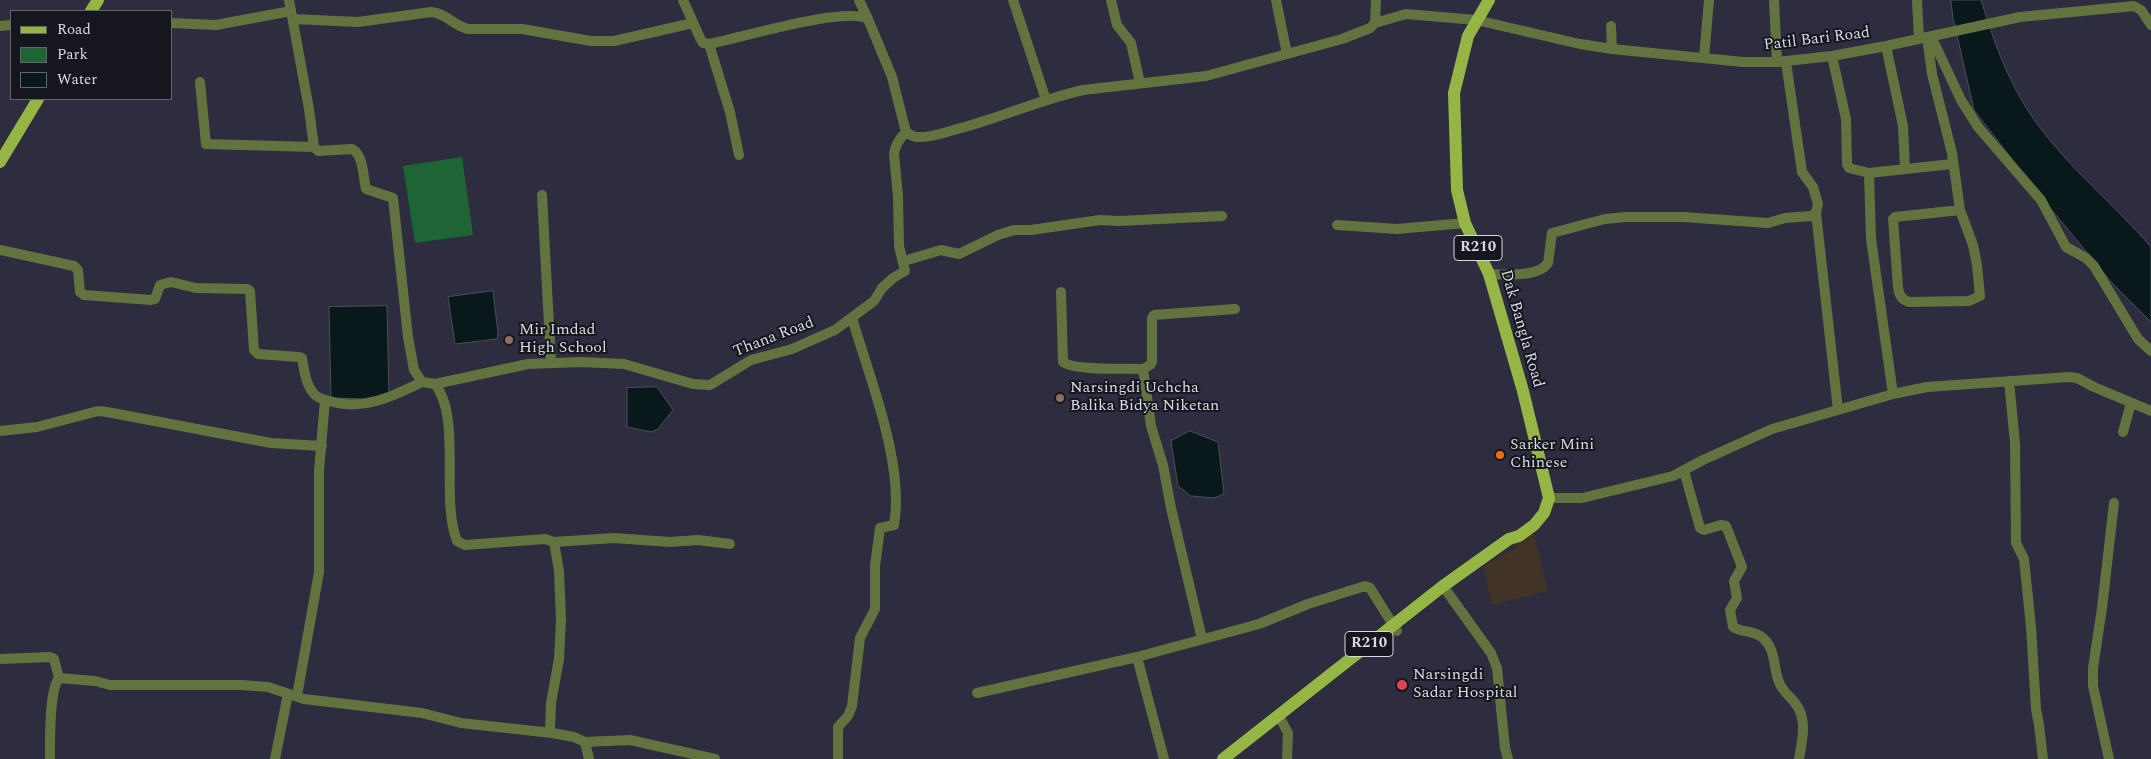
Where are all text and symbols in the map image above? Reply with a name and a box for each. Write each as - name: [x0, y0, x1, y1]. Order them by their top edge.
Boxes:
- legend: [10, 10, 172, 100]
- text: Road: [57, 18, 91, 41]
- street label: Patil Bari Road: [1763, 24, 1871, 56]
- text: Park: [57, 43, 88, 66]
- text: Water: [57, 68, 97, 91]
- road number: R210: [1454, 236, 1502, 260]
- street label: Dak Bangla Road: [1495, 268, 1547, 390]
- street label: Thana Road: [731, 314, 817, 362]
- place label: Mir Imdad High School: [519, 321, 607, 359]
- marker: Mir Imdad High School: [503, 334, 515, 346]
- place label: Narsingdi Uchcha Balika Bidya Niketan: [1070, 379, 1219, 417]
- marker: Narsingdi Uchcha Balika Bidya Niketan: [1054, 392, 1066, 404]
- place label: Sarker Mini Chinese: [1510, 436, 1594, 474]
- marker: Sarker Mini Chinese: [1494, 449, 1506, 461]
- road number: R210: [1345, 632, 1393, 656]
- place label: Narsingdi Sadar Hospital: [1413, 666, 1517, 704]
- marker: Narsingdi Sadar Hospital: [1395, 678, 1409, 692]

